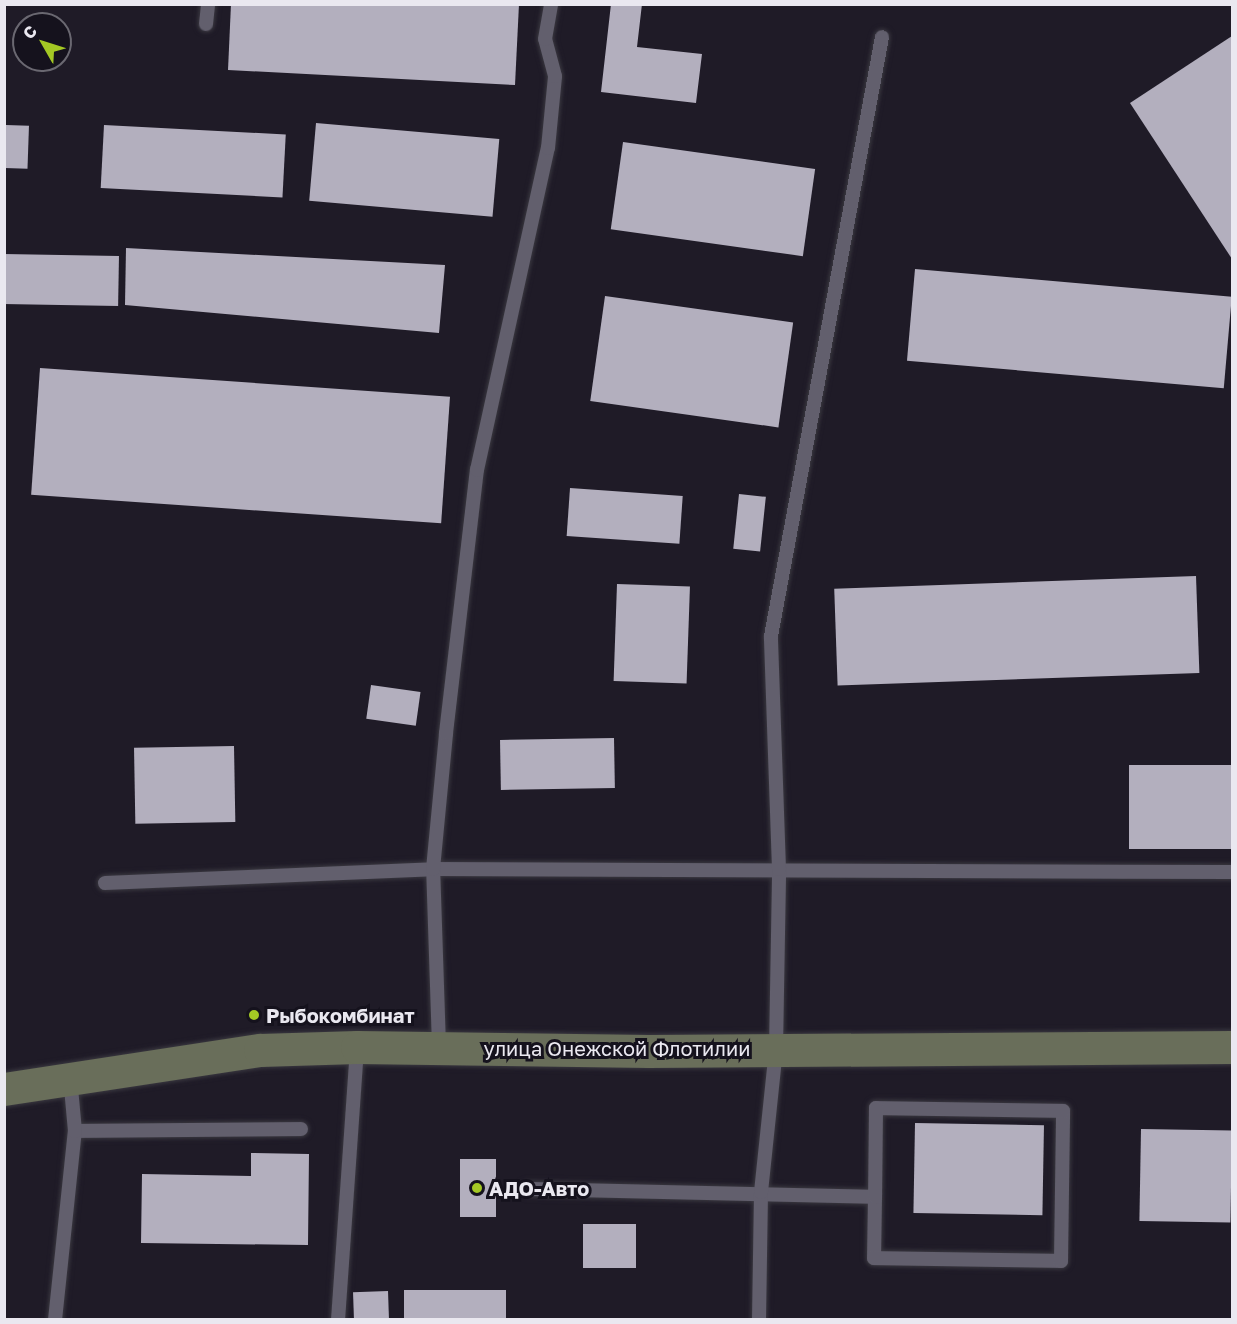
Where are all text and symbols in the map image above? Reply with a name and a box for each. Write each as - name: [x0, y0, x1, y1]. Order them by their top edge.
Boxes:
- north arrow: [12, 12, 72, 72]
- text: С: [18, 21, 41, 43]
- place label: Рыбокомбинат: [266, 1003, 415, 1027]
- marker: Рыбокомбинат: [247, 1008, 261, 1022]
- street label: улица Онежской Флотилии: [484, 1036, 750, 1060]
- place label: АДО-Авто: [489, 1176, 589, 1200]
- marker: АДО-Авто: [470, 1181, 484, 1195]

